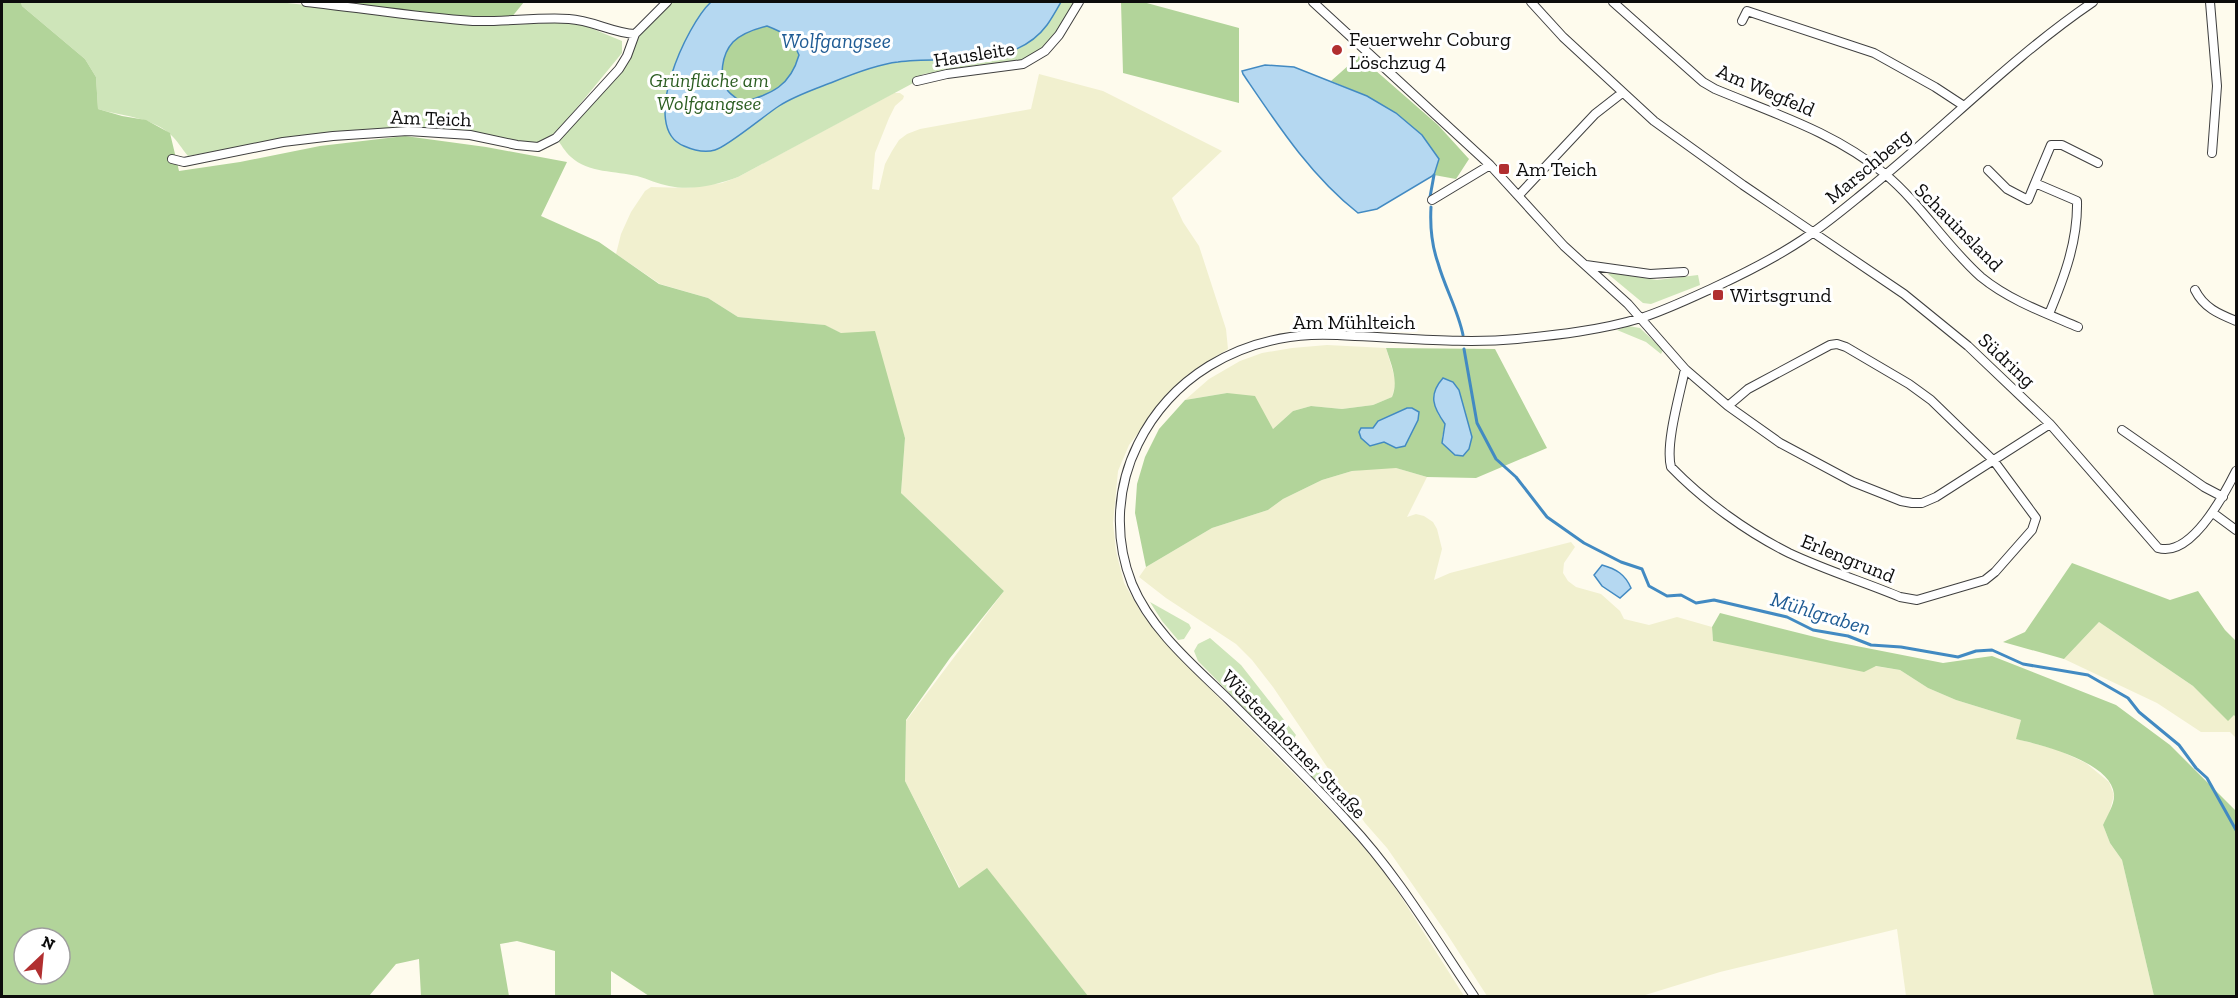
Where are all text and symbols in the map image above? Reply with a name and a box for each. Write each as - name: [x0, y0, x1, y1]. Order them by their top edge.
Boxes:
- place label: Feuerwehr Coburg Löschzug 4: [1349, 27, 1511, 74]
- water label: Wolfgangsee: [781, 28, 891, 53]
- street label: Hausleite: [932, 36, 1016, 72]
- marker: Feuerwehr Coburg Löschzug 4: [1330, 43, 1344, 57]
- street label: Am Wegfeld: [1713, 59, 1819, 121]
- park label: Grünfläche am Wolfgangsee: [649, 68, 769, 115]
- street label: Am Teich: [390, 105, 473, 131]
- street label: Marschberg: [1820, 123, 1916, 209]
- place label: Am Teich: [1516, 157, 1598, 181]
- marker: Am Teich: [1497, 162, 1511, 176]
- street label: Schauinsland: [1910, 178, 2008, 276]
- place label: Wirtsgrund: [1730, 283, 1832, 307]
- marker: Wirtsgrund: [1711, 288, 1725, 302]
- street label: Am Mühlteich: [1293, 310, 1416, 334]
- street label: Südring: [1973, 328, 2041, 392]
- street label: Erlengrund: [1798, 528, 1899, 588]
- water label: Mühlgraben: [1768, 586, 1874, 640]
- street label: Wüstenahorner Straße: [1217, 664, 1371, 824]
- north arrow: [12, 926, 72, 986]
- text: N: [39, 932, 58, 954]

